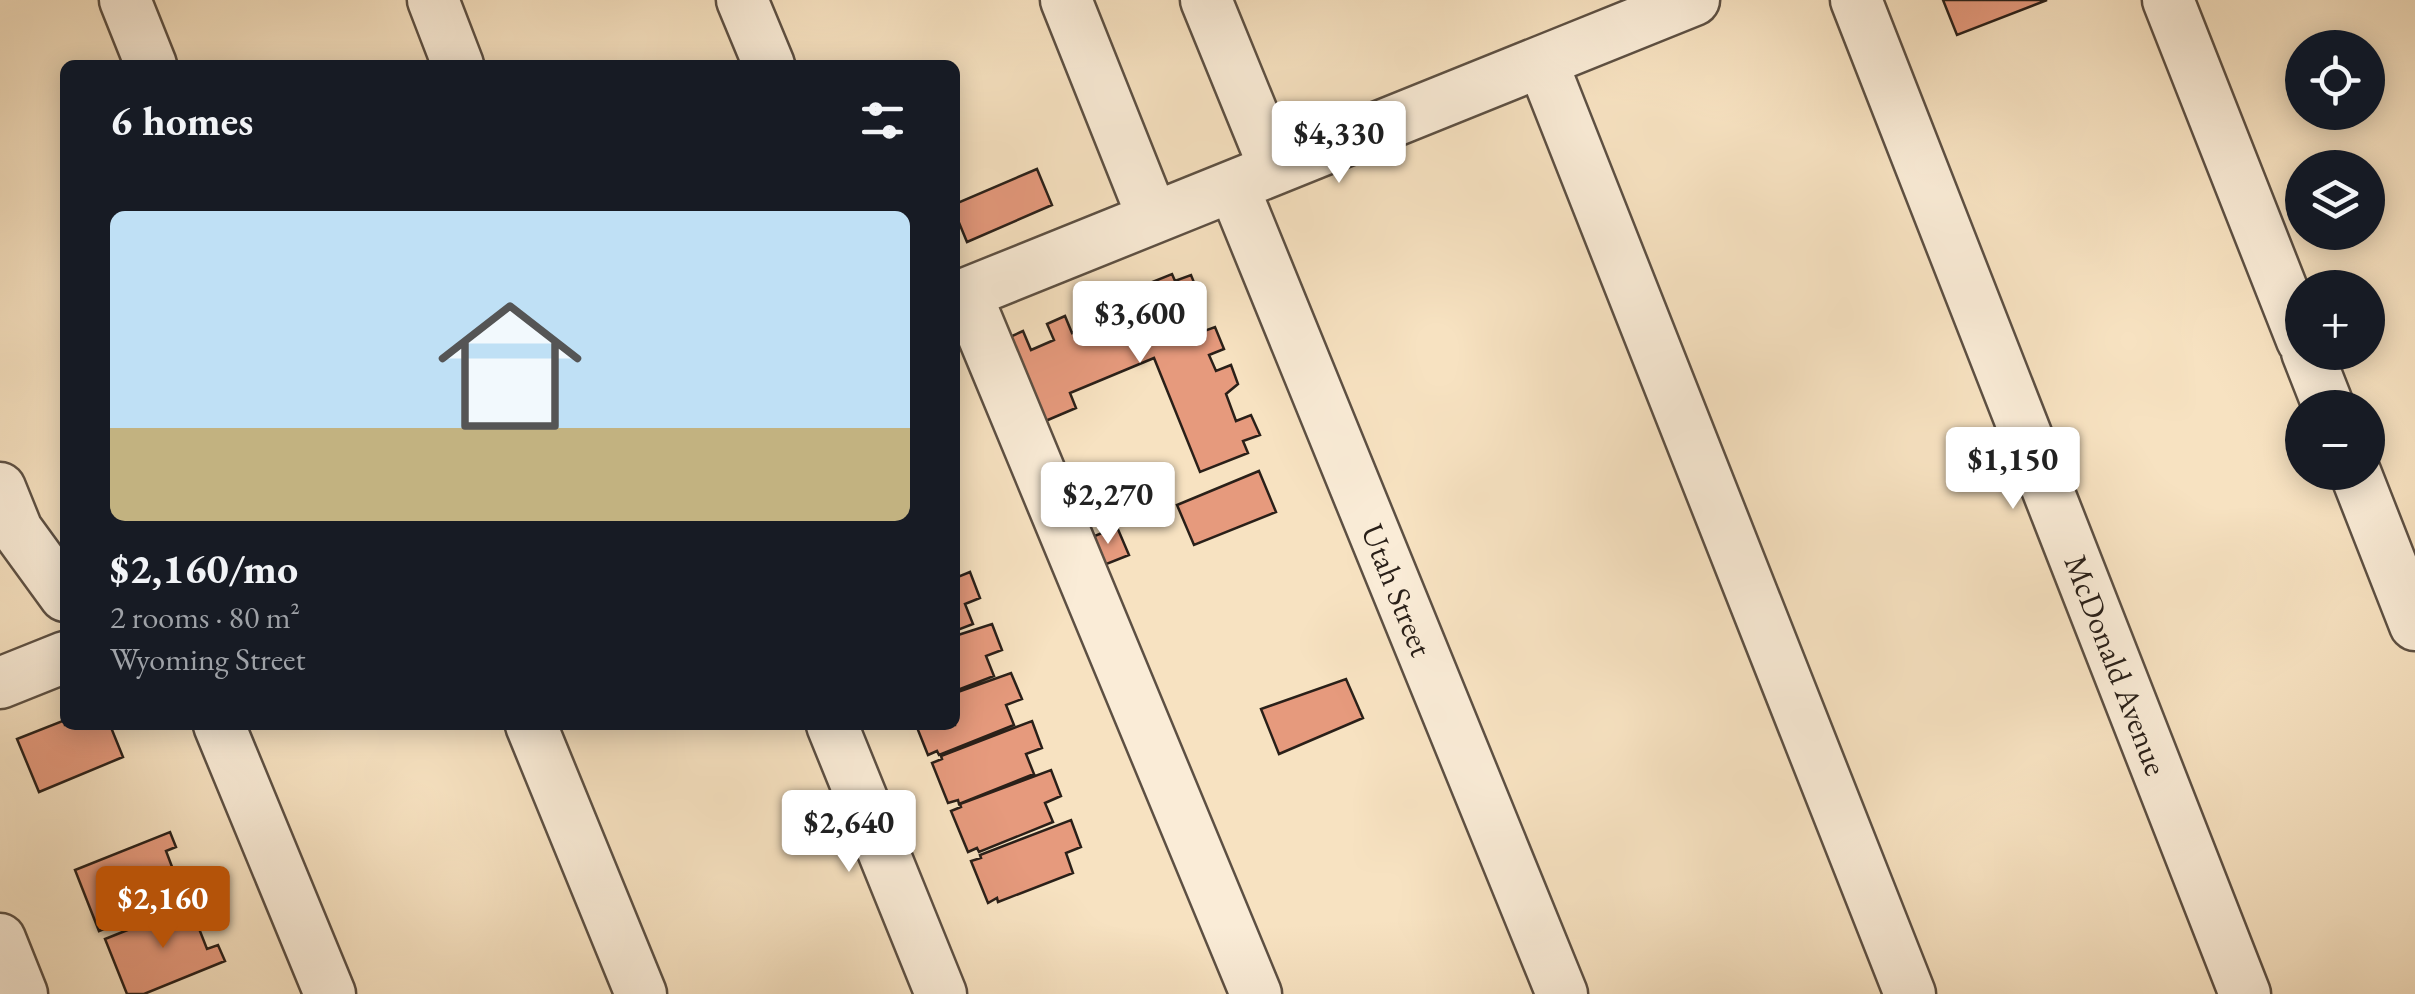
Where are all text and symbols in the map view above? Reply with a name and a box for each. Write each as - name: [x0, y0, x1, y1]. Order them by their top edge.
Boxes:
- map controls: [2285, 30, 2385, 490]
- button: locate: [2285, 30, 2385, 130]
- text: 6 homes: [110, 93, 253, 148]
- icon: filters: [855, 93, 910, 148]
- pin: $4,330: [1258, 101, 1420, 186]
- text: $4,330: [1294, 112, 1384, 154]
- button: layers: [2285, 150, 2385, 250]
- button: +: [2285, 270, 2385, 370]
- icon: home: [420, 276, 600, 456]
- pin: $3,600: [1059, 281, 1221, 366]
- text: $3,600: [1095, 292, 1185, 334]
- button: −: [2285, 390, 2385, 490]
- pin: $1,150: [1932, 427, 2094, 512]
- text: $1,150: [1968, 438, 2058, 480]
- pin: $2,270: [1027, 462, 1189, 547]
- text: $2,270: [1063, 473, 1153, 515]
- street label: Utah Street: [1351, 517, 1443, 663]
- text: $2,160/mo: [110, 541, 298, 596]
- street label: McDonald Avenue: [2055, 549, 2177, 781]
- text: 2 rooms · 80 m²: [110, 596, 300, 638]
- text: Wyoming Street: [110, 638, 305, 680]
- pin: $2,640: [768, 790, 930, 875]
- text: $2,640: [804, 801, 894, 843]
- pin: $2,160: [82, 866, 244, 951]
- text: $2,160: [118, 877, 208, 919]

